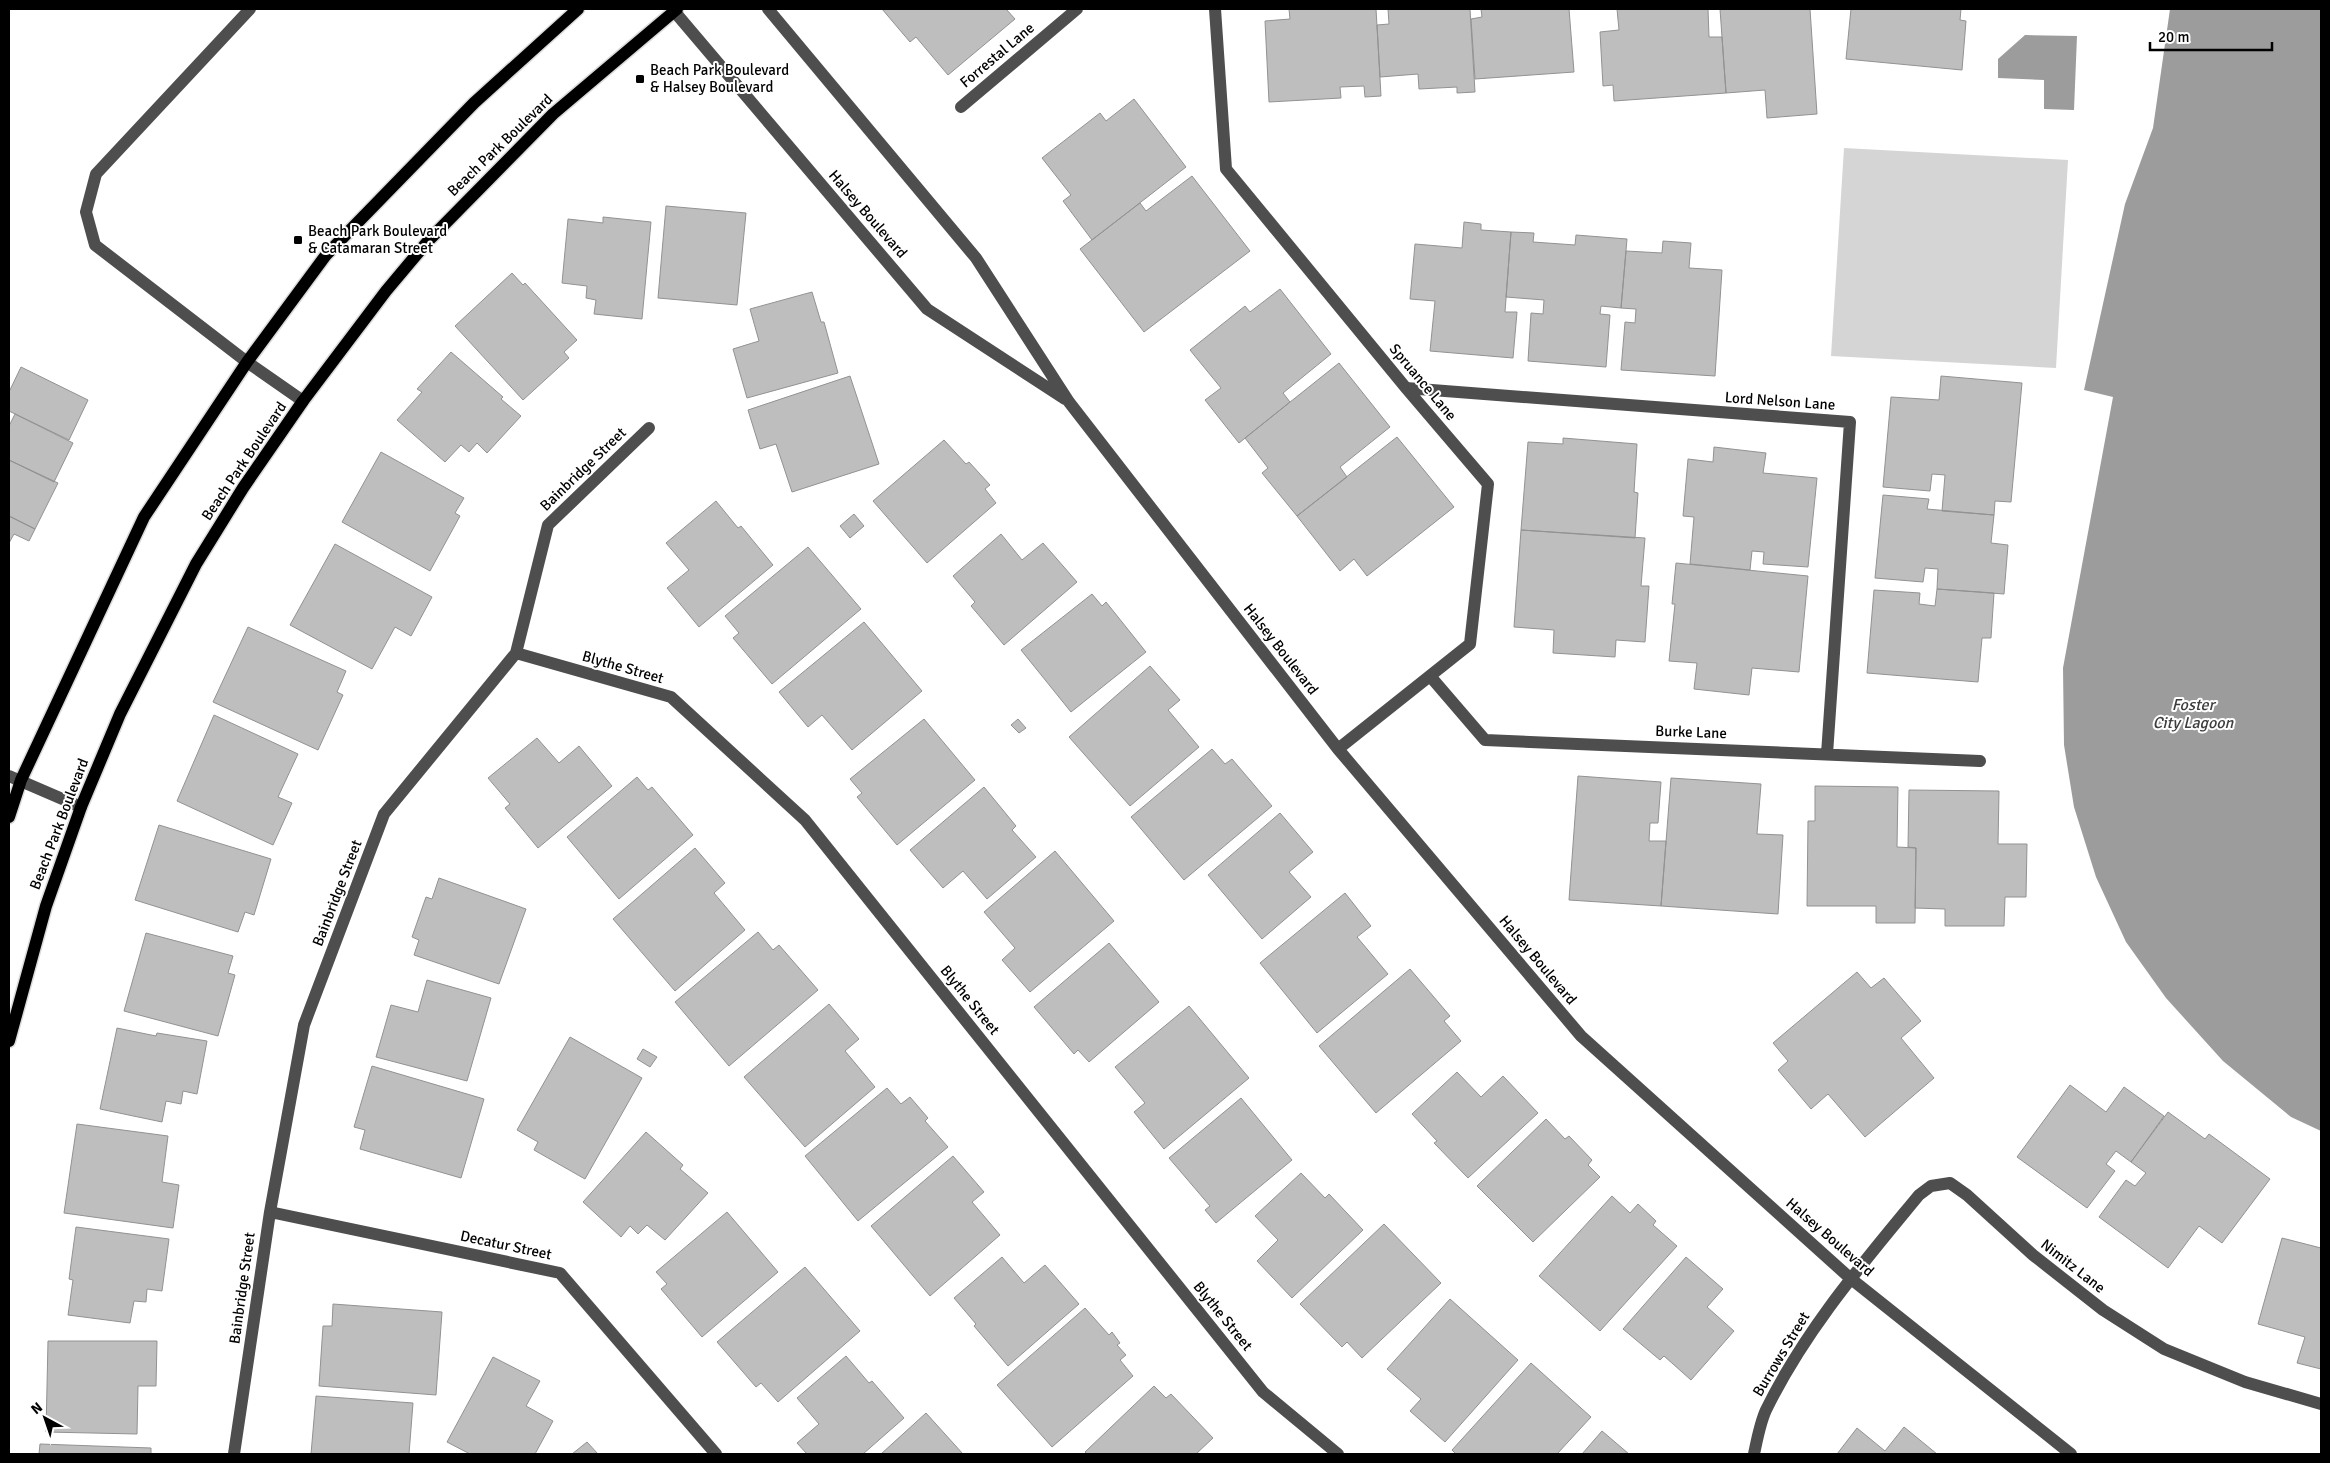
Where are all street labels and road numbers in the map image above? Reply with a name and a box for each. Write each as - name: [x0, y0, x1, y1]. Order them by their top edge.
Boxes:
- street label: Forrestal Lane: [956, 19, 1038, 91]
- street label: Beach Park Boulevard: [444, 90, 556, 200]
- street label: Halsey Boulevard: [825, 166, 911, 262]
- street label: Spruance Lane: [1386, 340, 1460, 424]
- street label: Lord Nelson Lane: [1724, 388, 1836, 414]
- street label: Beach Park Boulevard: [198, 398, 290, 524]
- street label: Bainbridge Street: [536, 423, 630, 515]
- street label: Halsey Boulevard: [1240, 600, 1322, 698]
- street label: Blythe Street: [580, 647, 666, 687]
- street label: Burke Lane: [1655, 722, 1727, 742]
- street label: Beach Park Boulevard: [26, 756, 92, 892]
- street label: Bainbridge Street: [308, 837, 366, 949]
- street label: Halsey Boulevard: [1496, 912, 1581, 1008]
- street label: Blythe Street: [937, 962, 1003, 1038]
- street label: Halsey Boulevard: [1782, 1194, 1878, 1280]
- street label: Decatur Street: [459, 1227, 553, 1263]
- street label: Bainbridge Street: [225, 1231, 259, 1345]
- street label: Nimitz Lane: [2037, 1235, 2109, 1297]
- street label: Blythe Street: [1190, 1278, 1256, 1354]
- street label: Burrows Street: [1749, 1308, 1813, 1400]

